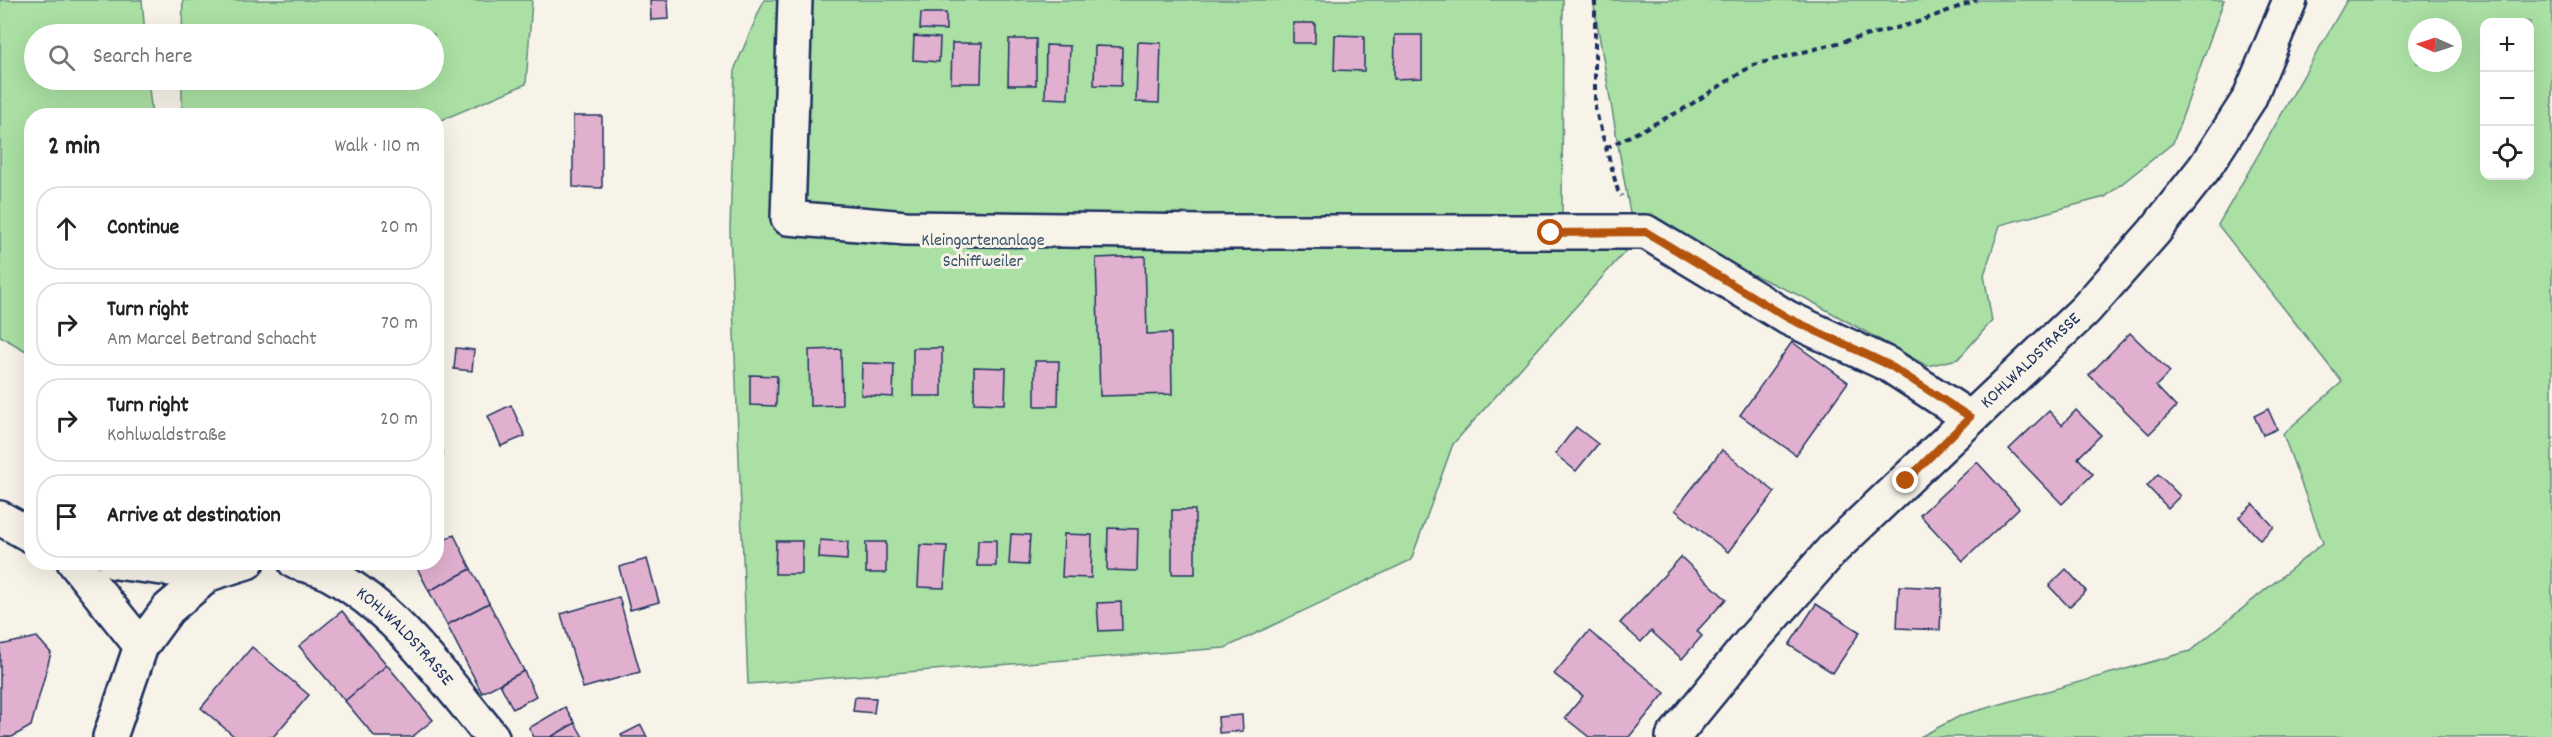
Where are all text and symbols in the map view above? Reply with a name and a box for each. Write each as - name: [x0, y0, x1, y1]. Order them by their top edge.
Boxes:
- north arrow: [2408, 18, 2462, 72]
- map controls: [2480, 18, 2534, 180]
- button: +: [2480, 18, 2534, 72]
- search box: [24, 24, 444, 90]
- icon: search: [45, 41, 78, 74]
- text: Search here: [93, 42, 192, 73]
- button: −: [2480, 72, 2534, 126]
- button: locate: [2480, 126, 2534, 180]
- text: 2 min: [48, 129, 100, 166]
- text: Walk · 110 m: [334, 133, 420, 161]
- icon: ahead: [50, 212, 83, 245]
- text: Continue: [107, 213, 179, 244]
- text: 20 m: [380, 214, 418, 242]
- route start: [1537, 219, 1563, 245]
- park label: Kleingartenanlage Schiffweiler: [921, 229, 1045, 275]
- text: Turn right: [107, 295, 189, 326]
- street label: KOHLWALDSTRASSE: [1975, 307, 2087, 415]
- icon: right: [50, 308, 83, 341]
- text: 70 m: [381, 310, 418, 338]
- text: Am Marcel Betrand Schacht: [107, 326, 317, 354]
- text: Turn right: [107, 391, 189, 422]
- icon: right: [50, 404, 83, 437]
- text: 20 m: [380, 406, 418, 434]
- text: Kohlwaldstraße: [107, 422, 226, 450]
- route end: [1892, 467, 1918, 493]
- icon: arrive: [50, 500, 83, 533]
- text: Arrive at destination: [107, 501, 281, 532]
- street label: KOHLWALDSTRASSE: [350, 582, 459, 692]

